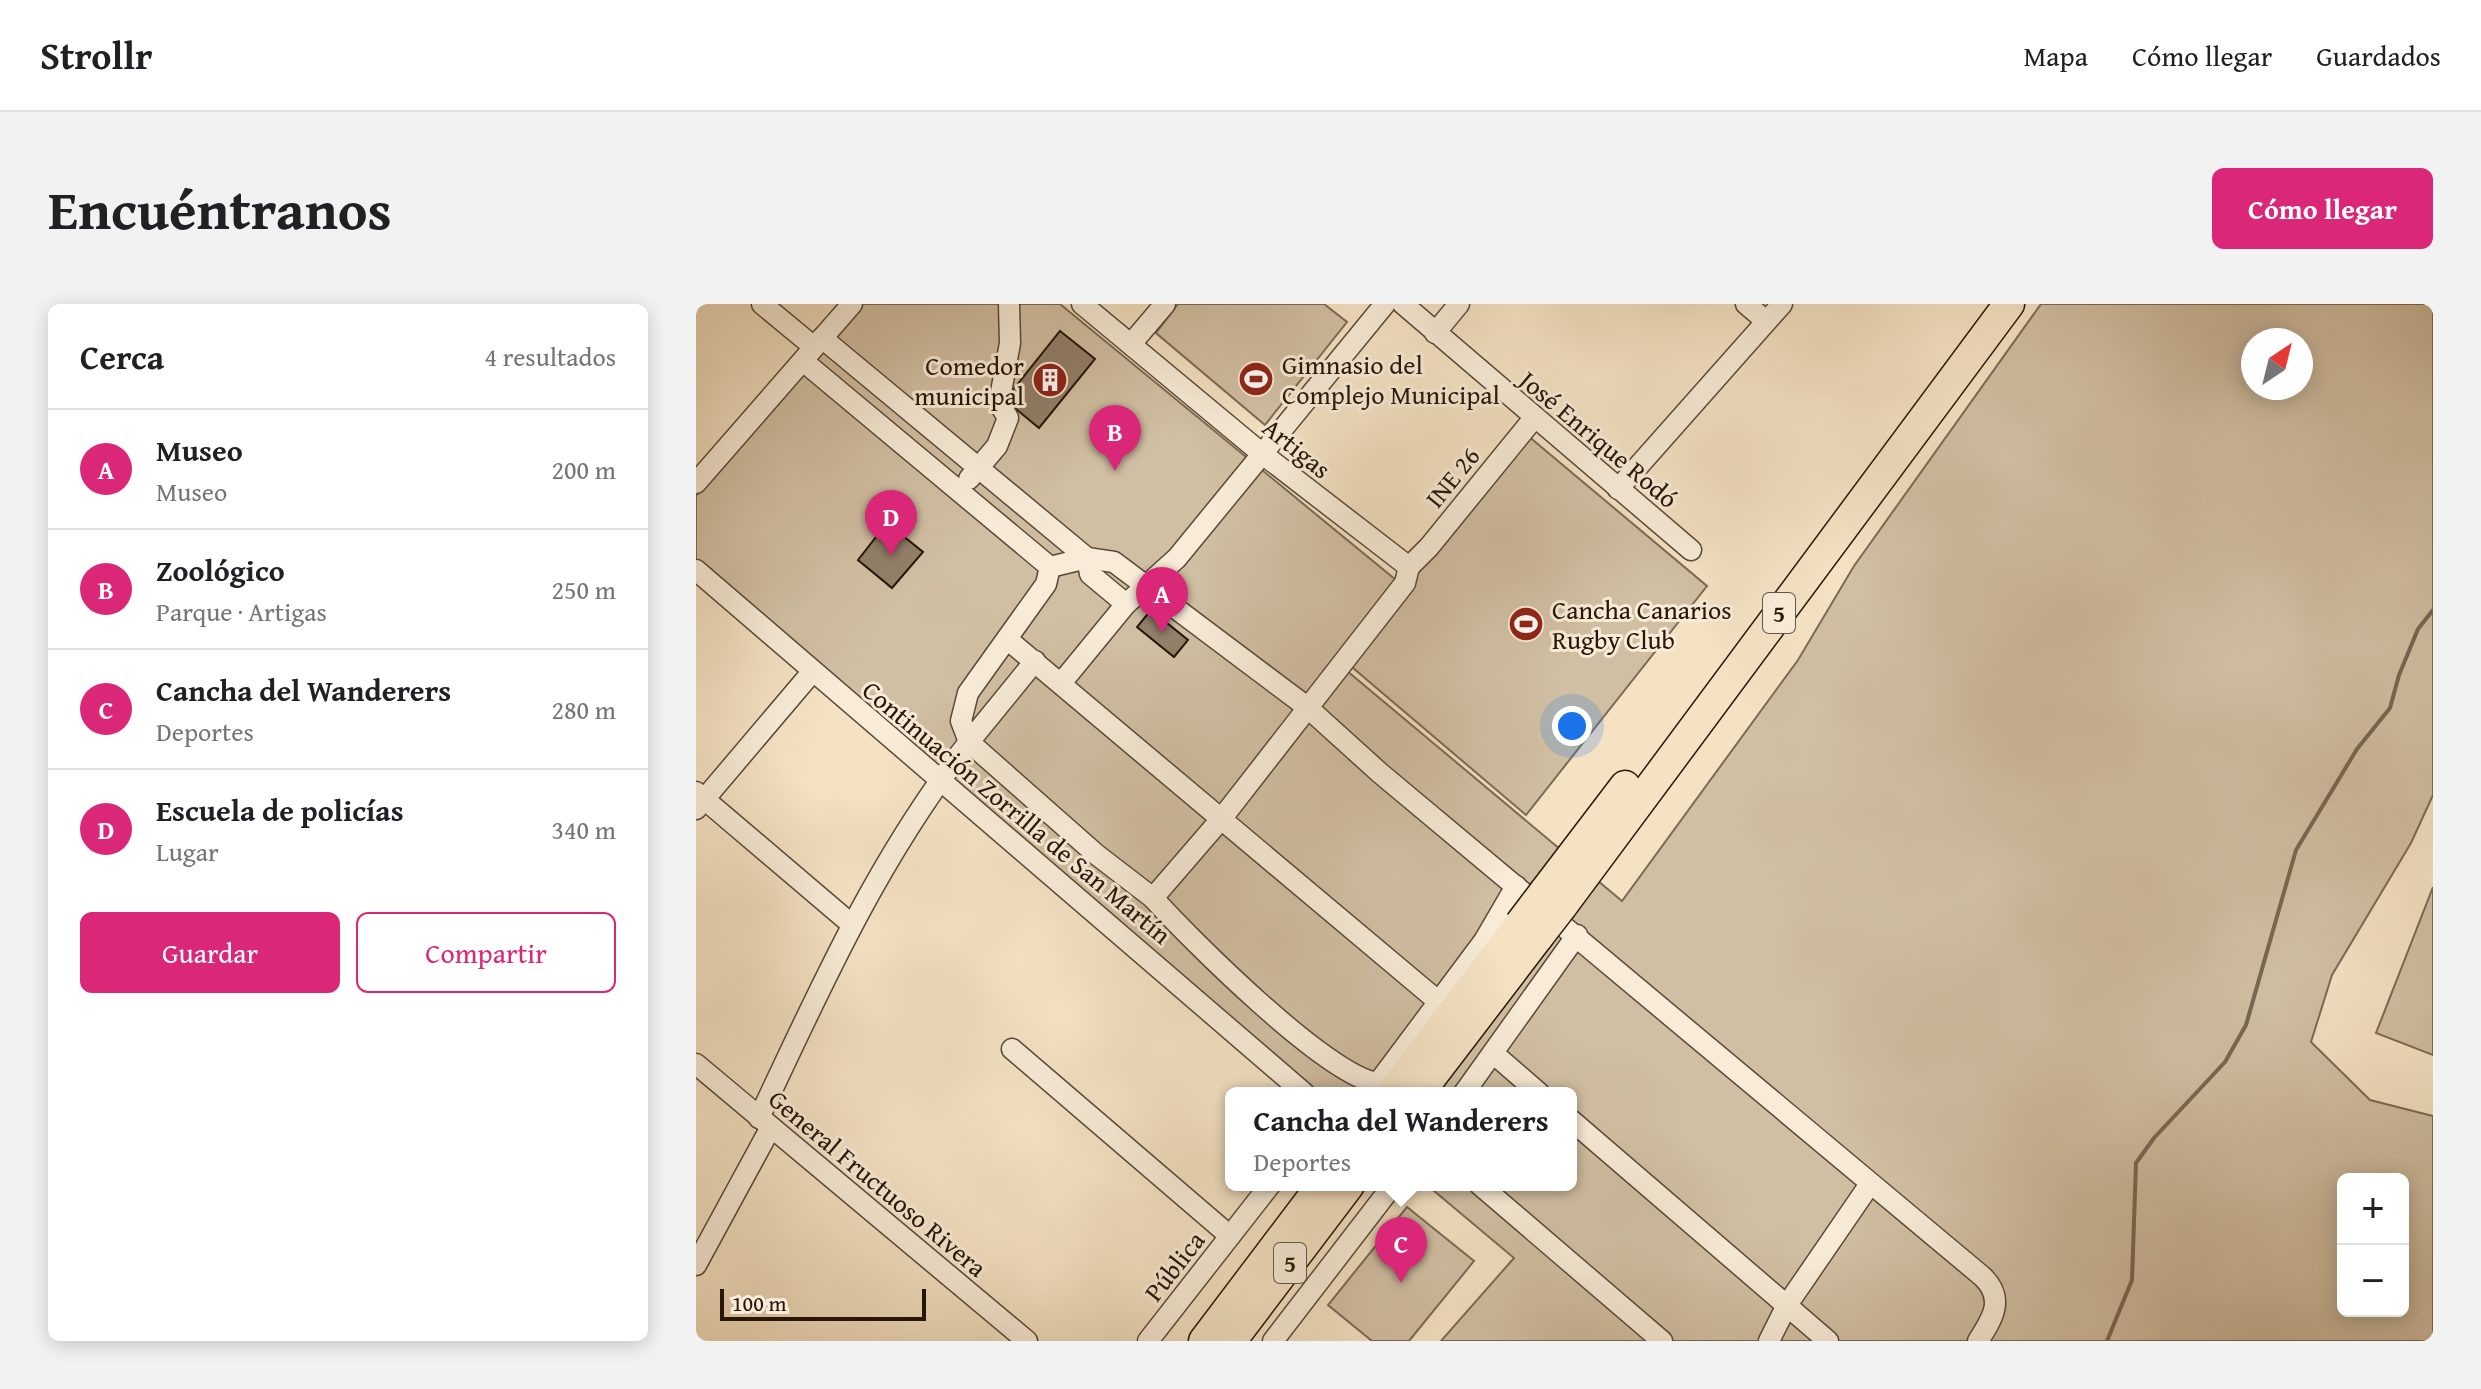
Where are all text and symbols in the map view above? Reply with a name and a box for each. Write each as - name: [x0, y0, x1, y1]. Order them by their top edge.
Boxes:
- text: Strollr: [40, 27, 152, 83]
- text: Mapa: [2023, 35, 2088, 76]
- text: Cómo llegar: [2132, 35, 2272, 76]
- text: Guardados: [2316, 35, 2441, 76]
- text: Encuéntranos: [48, 167, 392, 250]
- button: Cómo llegar: [2212, 168, 2433, 249]
- north arrow: [2241, 328, 2313, 400]
- text: Cerca: [80, 332, 164, 381]
- text: 4 resultados: [485, 337, 616, 376]
- place label: Gimnasio del Complejo Municipal: [1282, 345, 1500, 414]
- place label: Comedor municipal: [914, 346, 1024, 415]
- street label: José Enrique Rodó: [1509, 359, 1687, 517]
- sports icon: Gimnasio del Complejo Municipal: [1237, 360, 1275, 398]
- building icon: Comedor municipal: [1031, 361, 1069, 399]
- pin: B: [1089, 405, 1141, 471]
- street label: Artigas: [1254, 408, 1340, 488]
- text: Museo: [156, 428, 243, 472]
- street label: INE 26: [1415, 438, 1489, 516]
- text: A: [98, 450, 114, 489]
- text: 200 m: [551, 450, 616, 489]
- text: Museo: [156, 472, 227, 511]
- pin: D: [865, 490, 917, 556]
- text: Zoológico: [156, 548, 285, 592]
- pin: A: [1136, 567, 1188, 633]
- text: B: [98, 570, 114, 609]
- text: 250 m: [551, 570, 616, 609]
- place label: Cancha Canarios Rugby Club: [1552, 590, 1732, 659]
- text: Parque · Artigas: [156, 592, 327, 631]
- road number: 5: [1763, 593, 1795, 633]
- sports icon: Cancha Canarios Rugby Club: [1507, 605, 1545, 643]
- text: Cancha del Wanderers: [156, 668, 451, 712]
- street label: Continuación Zorrilla de San Martín: [854, 671, 1180, 953]
- text: C: [99, 690, 113, 729]
- text: 280 m: [551, 690, 616, 729]
- your location: [1552, 706, 1592, 746]
- text: Deportes: [156, 712, 254, 751]
- text: Escuela de policías: [156, 788, 404, 832]
- text: D: [98, 810, 114, 849]
- text: 340 m: [551, 810, 616, 849]
- text: Lugar: [156, 832, 219, 871]
- button: Guardar: [80, 912, 340, 993]
- button: Compartir: [356, 912, 616, 993]
- street label: General Fructuoso Rivera: [760, 1080, 996, 1287]
- popup: [1225, 1087, 1577, 1191]
- text: Cancha del Wanderers: [1253, 1098, 1549, 1142]
- text: Deportes: [1253, 1142, 1351, 1181]
- map controls: [2337, 1173, 2409, 1317]
- button: +: [2337, 1173, 2409, 1245]
- pin: C: [1375, 1217, 1427, 1283]
- street label: Pública: [1134, 1222, 1214, 1309]
- road number: 5: [1274, 1243, 1306, 1283]
- button: −: [2337, 1245, 2409, 1317]
- scale bar: [720, 1285, 926, 1321]
- text: 100 m: [732, 1287, 787, 1319]

